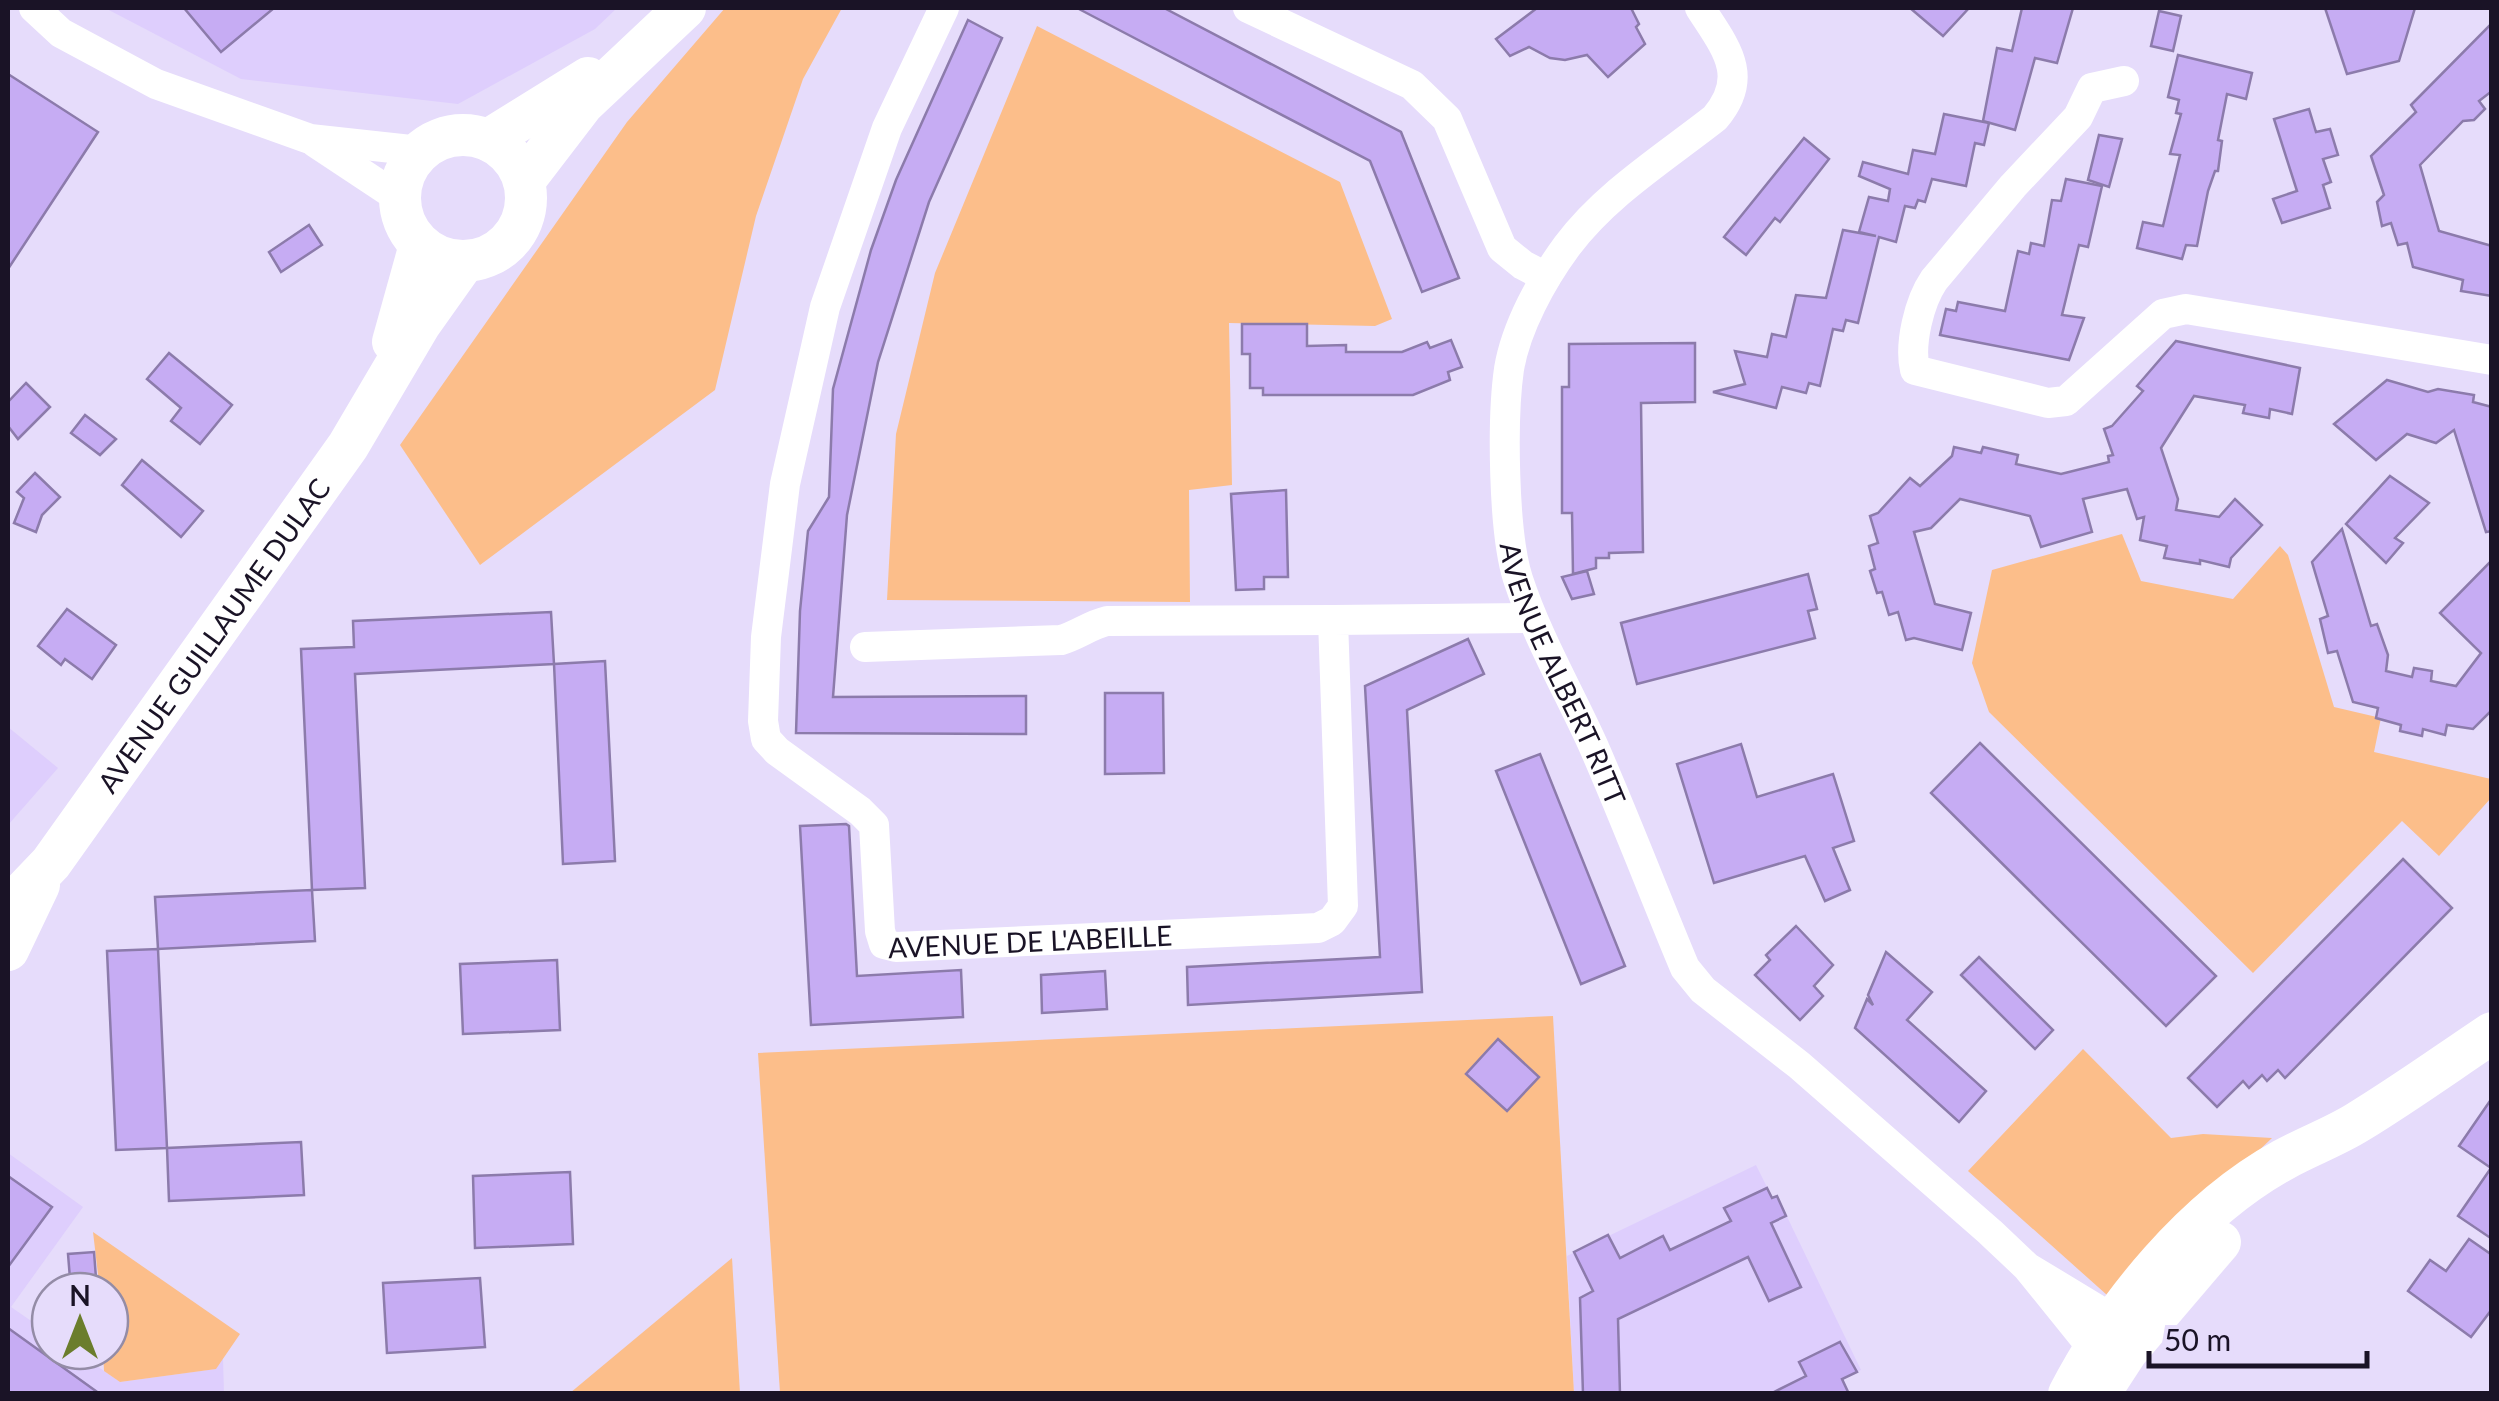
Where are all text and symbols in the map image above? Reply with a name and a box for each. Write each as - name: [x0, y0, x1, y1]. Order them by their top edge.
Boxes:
- street label: AVENUE GUILLAUME DULAC: [90, 471, 337, 799]
- street label: AVENUE ALBERT RITT: [1494, 540, 1634, 810]
- street label: AVENUE DE L'ABEILLE: [887, 918, 1173, 964]
- north arrow: [30, 1271, 130, 1371]
- text: N: [69, 1278, 91, 1312]
- scale bar: [2149, 1306, 2366, 1368]
- text: 50 m: [2164, 1321, 2231, 1357]

